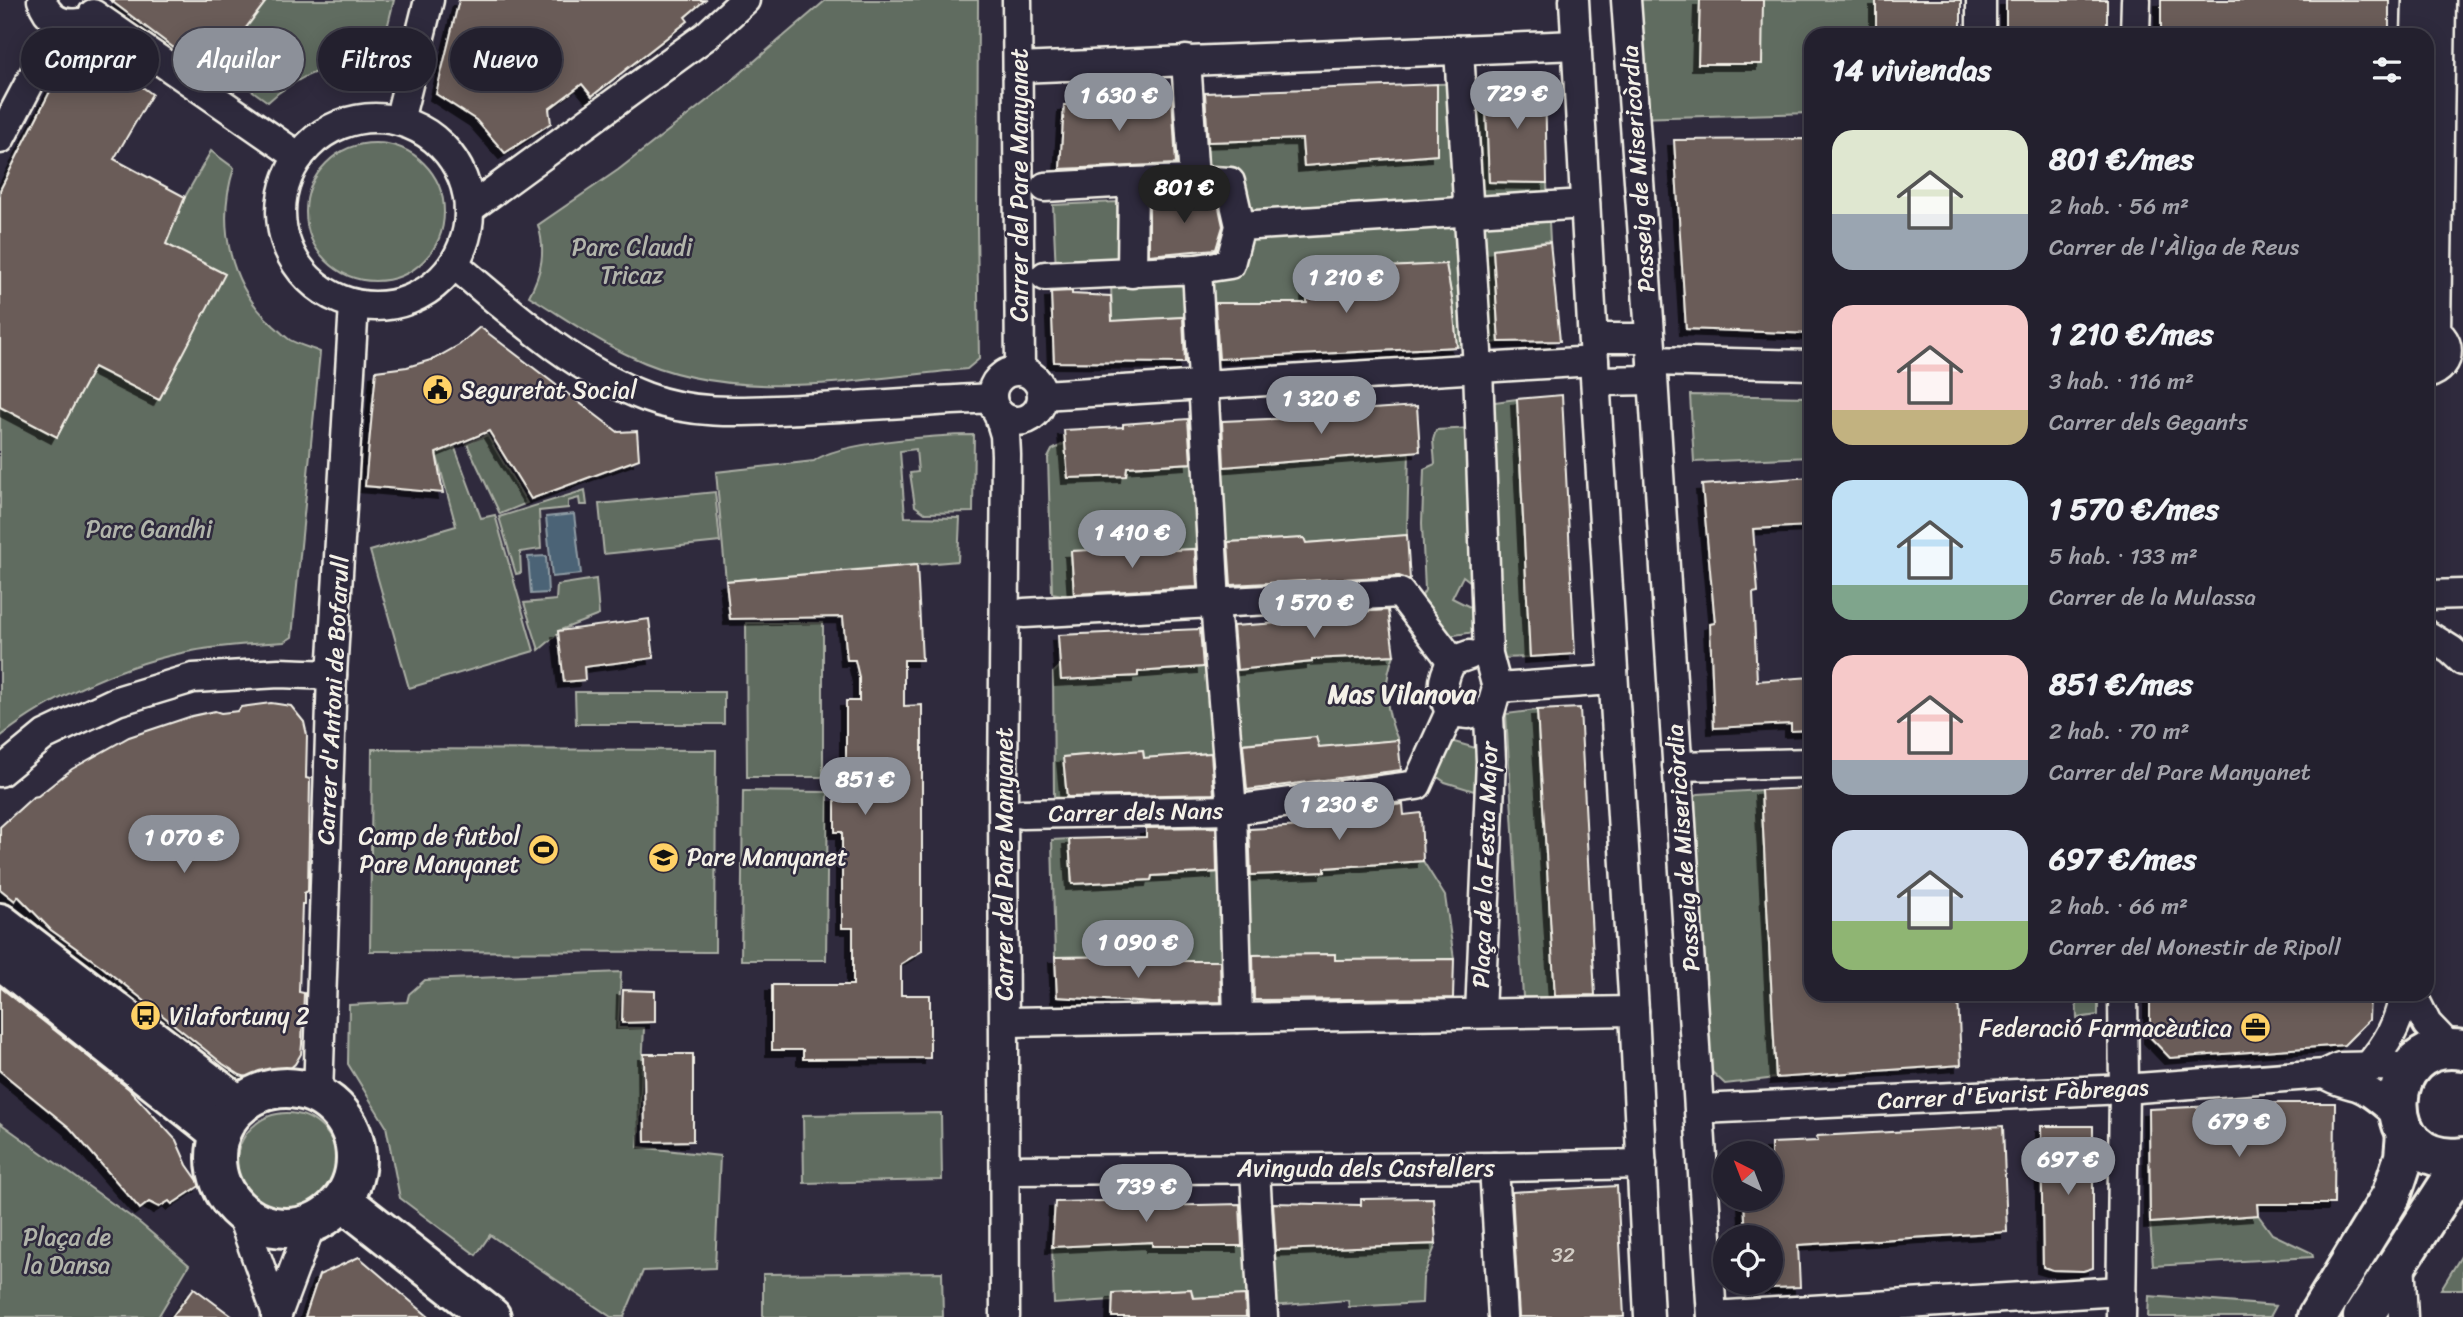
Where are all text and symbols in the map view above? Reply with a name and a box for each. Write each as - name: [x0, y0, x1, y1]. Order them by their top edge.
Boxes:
- chip: Comprar: [21, 28, 159, 91]
- chip: Alquilar: [173, 28, 304, 91]
- chip: Filtros: [318, 28, 436, 91]
- chip: Nuevo: [450, 28, 562, 91]
- text: 14 viviendas: [1832, 43, 1991, 97]
- street label: Passeig de Misericòrdia: [1608, 44, 1668, 294]
- street label: Carrer del Pare Manyanet: [998, 48, 1040, 322]
- icon: filters: [2368, 51, 2406, 89]
- pin: 729 €: [1468, 72, 1566, 131]
- text: 729 €: [1486, 73, 1548, 114]
- pin: 1 630 €: [1054, 74, 1184, 133]
- text: 1 630 €: [1080, 75, 1158, 116]
- text: 801 €/mes: [2049, 132, 2194, 186]
- icon: home: [1888, 158, 1972, 242]
- pin: 801 €: [1135, 166, 1233, 225]
- text: 801 €: [1154, 167, 1214, 208]
- text: 2 hab. · 56 m²: [2049, 186, 2189, 227]
- park label: Parc Claudi Tricaz: [572, 226, 694, 296]
- text: Carrer de l'Àliga de Reus: [2049, 227, 2299, 268]
- pin: 1 210 €: [1281, 256, 1411, 315]
- text: 1 210 €: [1309, 257, 1383, 298]
- text: 1 210 €/mes: [2049, 307, 2214, 361]
- icon: home: [1888, 333, 1972, 417]
- text: 3 hab. · 116 m²: [2049, 361, 2194, 402]
- place label: Seguretat Social: [460, 369, 638, 411]
- public building icon: Seguretat Social: [420, 373, 454, 407]
- pin: 1 320 €: [1256, 376, 1386, 436]
- text: 1 320 €: [1282, 378, 1360, 419]
- text: Carrer dels Gegants: [2049, 402, 2248, 443]
- text: 1 570 €/mes: [2049, 482, 2219, 536]
- park label: Parc Gandhi: [86, 508, 213, 550]
- icon: home: [1888, 508, 1972, 592]
- pin: 1 410 €: [1067, 510, 1197, 570]
- text: 1 410 €: [1094, 512, 1170, 553]
- text: 5 hab. · 133 m²: [2049, 536, 2198, 577]
- street label: Carrer d'Antoni de Bofarull: [304, 553, 362, 846]
- text: Carrer de la Mulassa: [2049, 577, 2256, 618]
- pin: 1 570 €: [1249, 580, 1379, 640]
- text: 1 570 €: [1275, 582, 1353, 623]
- text: 851 €/mes: [2049, 657, 2193, 711]
- district label: Mas Vilanova: [1327, 671, 1477, 717]
- icon: home: [1888, 683, 1972, 767]
- text: 2 hab. · 70 m²: [2049, 711, 2190, 752]
- street label: Passeig de Misericòrdia: [1653, 723, 1713, 973]
- street label: Carrer del Pare Manyanet: [983, 727, 1025, 1001]
- street label: Plaça de la Festa Major: [1460, 739, 1510, 989]
- text: Carrer del Pare Manyanet: [2049, 752, 2311, 793]
- pin: 851 €: [816, 758, 914, 817]
- text: 851 €: [835, 759, 895, 800]
- pin: 1 230 €: [1274, 782, 1404, 842]
- text: 1 230 €: [1300, 784, 1378, 825]
- street label: Carrer dels Nans: [1048, 789, 1224, 835]
- place label: Camp de futbol Pare Manyanet: [359, 815, 521, 885]
- pin: 1 070 €: [119, 816, 249, 875]
- text: 1 070 €: [144, 817, 224, 858]
- text: 697 €/mes: [2049, 832, 2196, 886]
- sports icon: Camp de futbol Pare Manyanet: [526, 833, 560, 867]
- place label: Pare Manyanet: [687, 836, 848, 878]
- school or university icon: Pare Manyanet: [647, 840, 681, 874]
- icon: home: [1888, 858, 1972, 942]
- text: 2 hab. · 66 m²: [2049, 886, 2188, 927]
- pin: 1 090 €: [1073, 920, 1203, 980]
- text: 1 090 €: [1098, 922, 1178, 963]
- text: Carrer del Monestir de Ripoll: [2049, 927, 2341, 968]
- place label: Vilafortuny 2: [169, 995, 310, 1037]
- bus stop icon: Vilafortuny 2: [129, 999, 163, 1033]
- place label: Federació Farmacèutica: [1979, 1007, 2232, 1049]
- office icon: Federació Farmacèutica: [2238, 1011, 2272, 1045]
- street label: Carrer d'Evarist Fàbregas: [1876, 1066, 2150, 1122]
- pin: 679 €: [2190, 1100, 2288, 1159]
- text: 679 €: [2208, 1101, 2270, 1142]
- pin: 697 €: [2019, 1138, 2117, 1197]
- text: 697 €: [2037, 1139, 2099, 1180]
- north arrow: [1713, 1141, 1783, 1211]
- map controls: [1713, 1141, 1783, 1295]
- street label: Avinguda dels Castellers: [1236, 1147, 1496, 1189]
- pin: 739 €: [1097, 1164, 1195, 1224]
- text: 739 €: [1115, 1166, 1177, 1207]
- park label: Plaça de la Dansa: [23, 1216, 111, 1286]
- button: locate: [1713, 1225, 1783, 1295]
- house number: 32: [1551, 1236, 1575, 1274]

